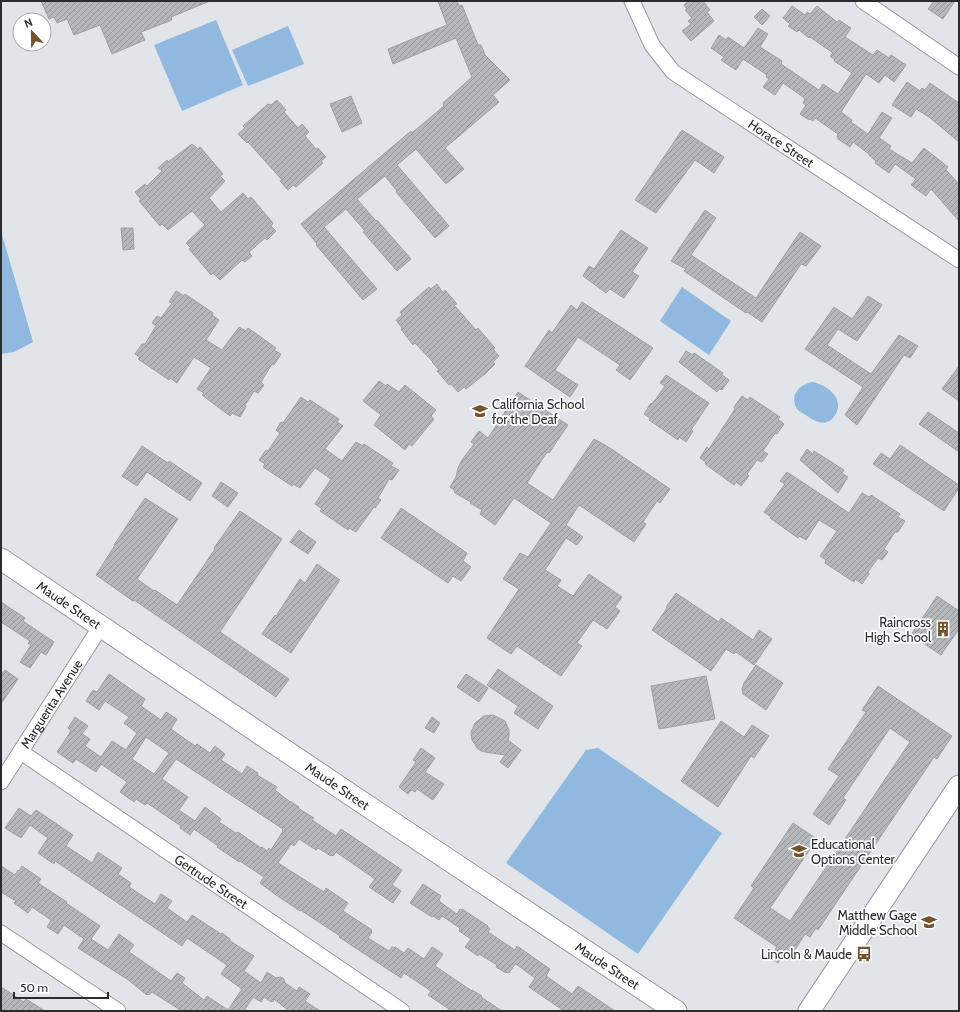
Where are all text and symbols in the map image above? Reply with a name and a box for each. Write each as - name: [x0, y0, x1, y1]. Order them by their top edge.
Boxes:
- north arrow: [12, 12, 52, 52]
- text: N: [22, 15, 34, 31]
- street label: Horace Street: [745, 116, 818, 171]
- place label: California School for the Deaf: [492, 396, 585, 427]
- school or university icon: California School for the Deaf: [471, 402, 489, 420]
- street label: Maude Street: [34, 578, 105, 632]
- place label: Raincross High School: [865, 614, 932, 645]
- building icon: Raincross High School: [934, 620, 952, 638]
- street label: Marguerita Avenue: [17, 656, 86, 751]
- street label: Maude Street: [303, 759, 373, 814]
- place label: Educational Options Center: [811, 836, 896, 867]
- school or university icon: Educational Options Center: [790, 842, 808, 860]
- street label: Gertrude Street: [172, 851, 251, 912]
- place label: Matthew Gage Middle School: [837, 907, 917, 938]
- school or university icon: Matthew Gage Middle School: [920, 913, 938, 931]
- street label: Maude Street: [572, 938, 643, 993]
- bus stop icon: Lincoln & Maude: [855, 945, 873, 963]
- place label: Lincoln & Maude: [761, 946, 852, 962]
- scale bar: [14, 974, 108, 1000]
- text: 50 m: [20, 980, 48, 995]

